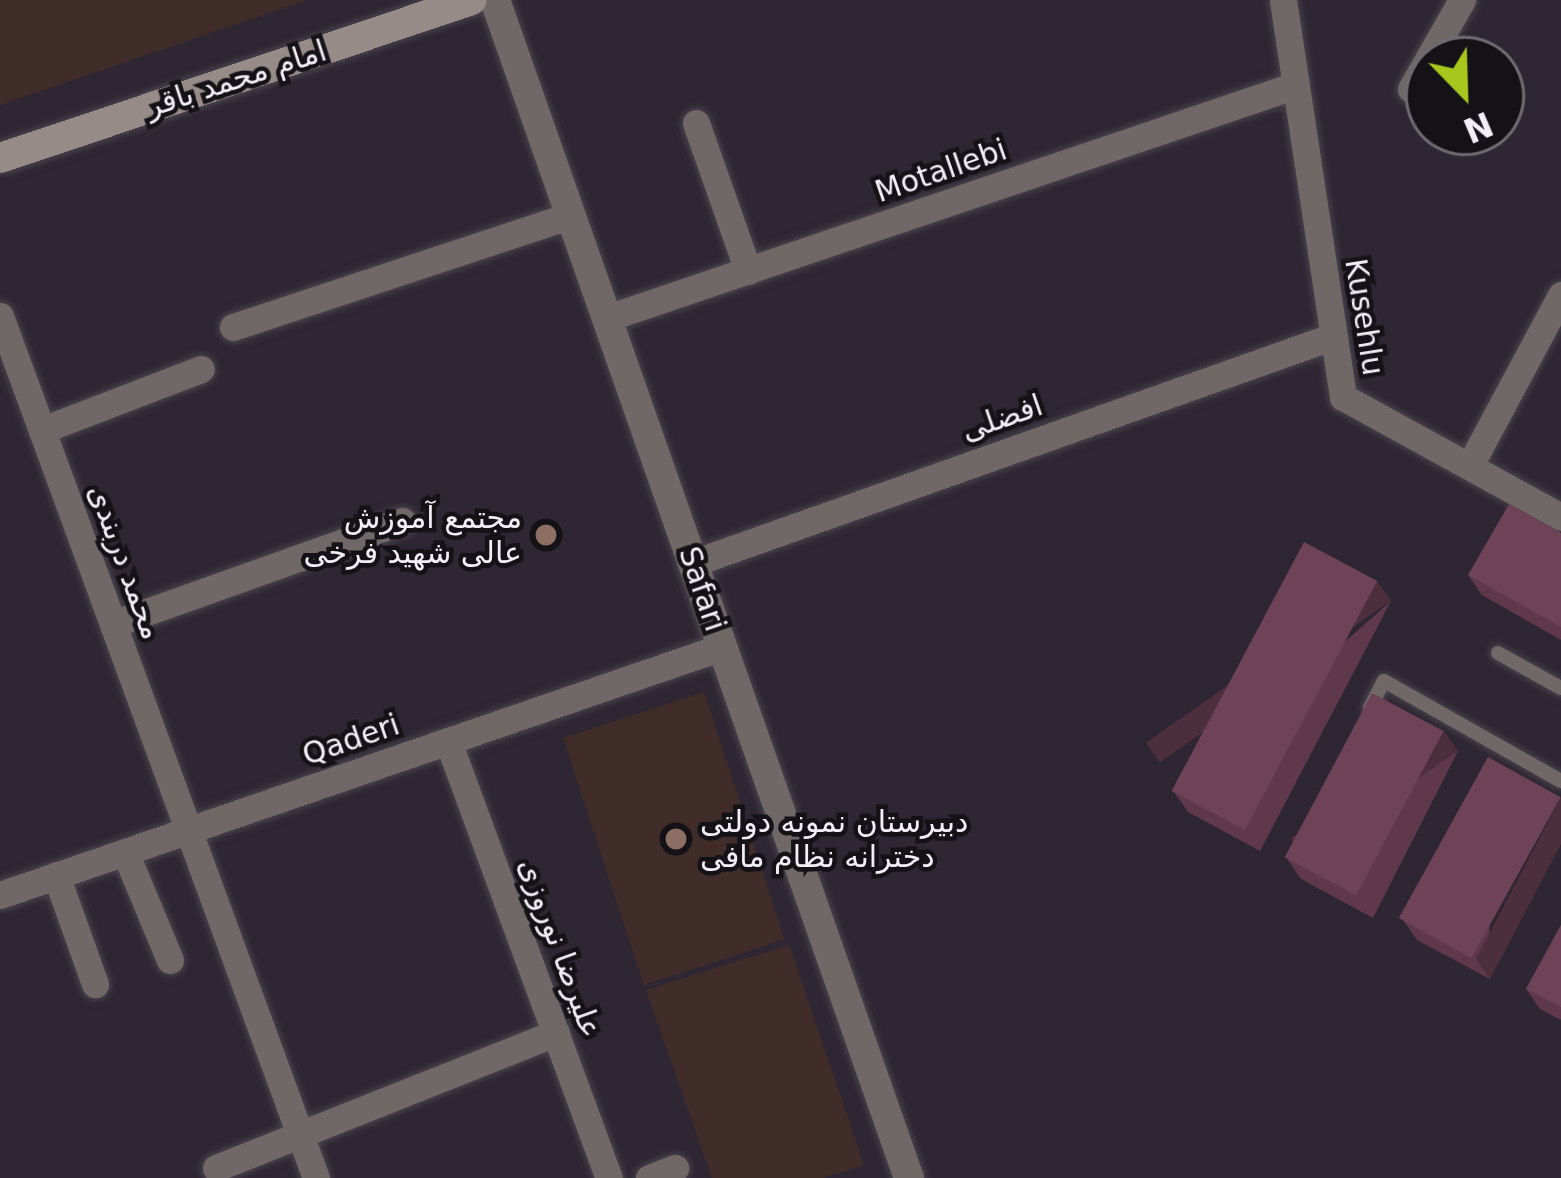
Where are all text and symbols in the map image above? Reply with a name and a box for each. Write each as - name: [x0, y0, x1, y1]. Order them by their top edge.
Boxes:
- street label: امام محمد باقر: [141, 33, 331, 125]
- north arrow: [1405, 36, 1525, 156]
- text: N: [1458, 103, 1498, 150]
- street label: Motallebi: [870, 132, 1012, 210]
- street label: Kusehlu: [1337, 256, 1391, 378]
- street label: افضلی: [957, 387, 1047, 449]
- street label: محمد دربندی: [80, 479, 170, 645]
- place label: مجتمع آموزش عالی شهید فرخی: [304, 500, 522, 570]
- marker: مجتمع آموزش عالی شهید فرخی: [533, 522, 559, 548]
- street label: Safari: [671, 542, 733, 636]
- street label: Qaderi: [298, 707, 404, 773]
- place label: دبیرستان نمونه دولتی دخترانه نظام مافی: [700, 804, 968, 874]
- marker: دبیرستان نمونه دولتی دخترانه نظام مافی: [663, 826, 689, 852]
- street label: علیرضا نوروزی: [511, 853, 609, 1043]

